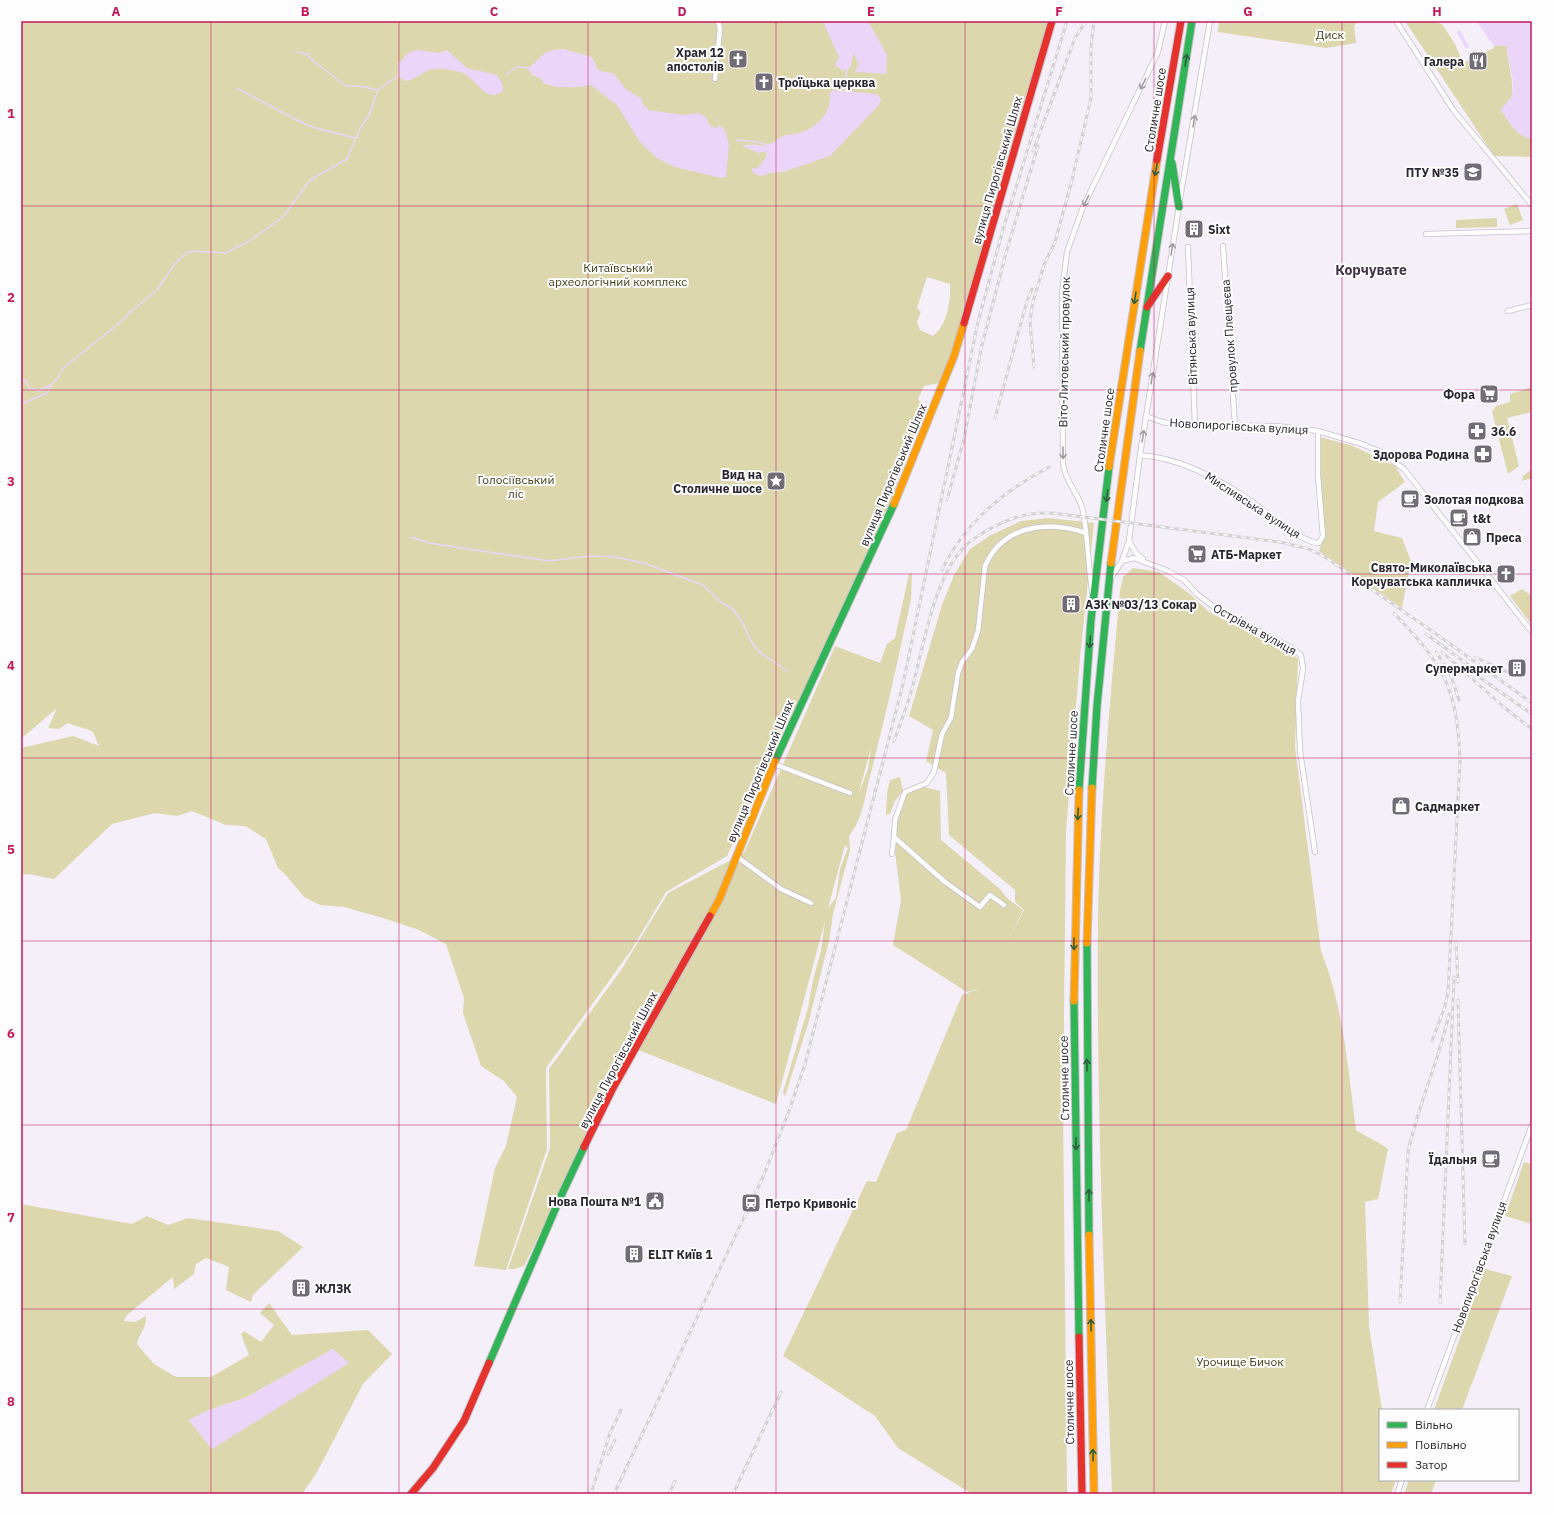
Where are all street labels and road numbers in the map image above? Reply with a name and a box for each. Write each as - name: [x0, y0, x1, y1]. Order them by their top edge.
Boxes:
- street label: Столичне шосе: [1141, 66, 1169, 153]
- street label: вулиця Пирогівський Шлях: [969, 94, 1025, 246]
- street label: Віто-Литовський провулок: [1055, 276, 1073, 428]
- street label: провулок Плещеєва: [1218, 278, 1240, 393]
- street label: Вітянська вулиця: [1182, 287, 1200, 385]
- street label: Столичне шосе: [1091, 386, 1117, 473]
- street label: вулиця Пирогівський Шлях: [856, 402, 930, 548]
- street label: Новопирогівська вулиця: [1169, 415, 1309, 437]
- street label: Мисливська вулиця: [1202, 468, 1304, 542]
- street label: Острівна вулиця: [1211, 600, 1299, 658]
- street label: вулиця Пирогівський Шлях: [723, 698, 797, 844]
- street label: Столичне шосе: [1061, 710, 1081, 796]
- street label: вулиця Пирогівський Шлях: [575, 989, 661, 1131]
- street label: Столичне шосе: [1056, 1035, 1072, 1121]
- street label: Новопирогівська вулиця: [1448, 1199, 1510, 1335]
- street label: Столичне шосе: [1061, 1359, 1077, 1445]

